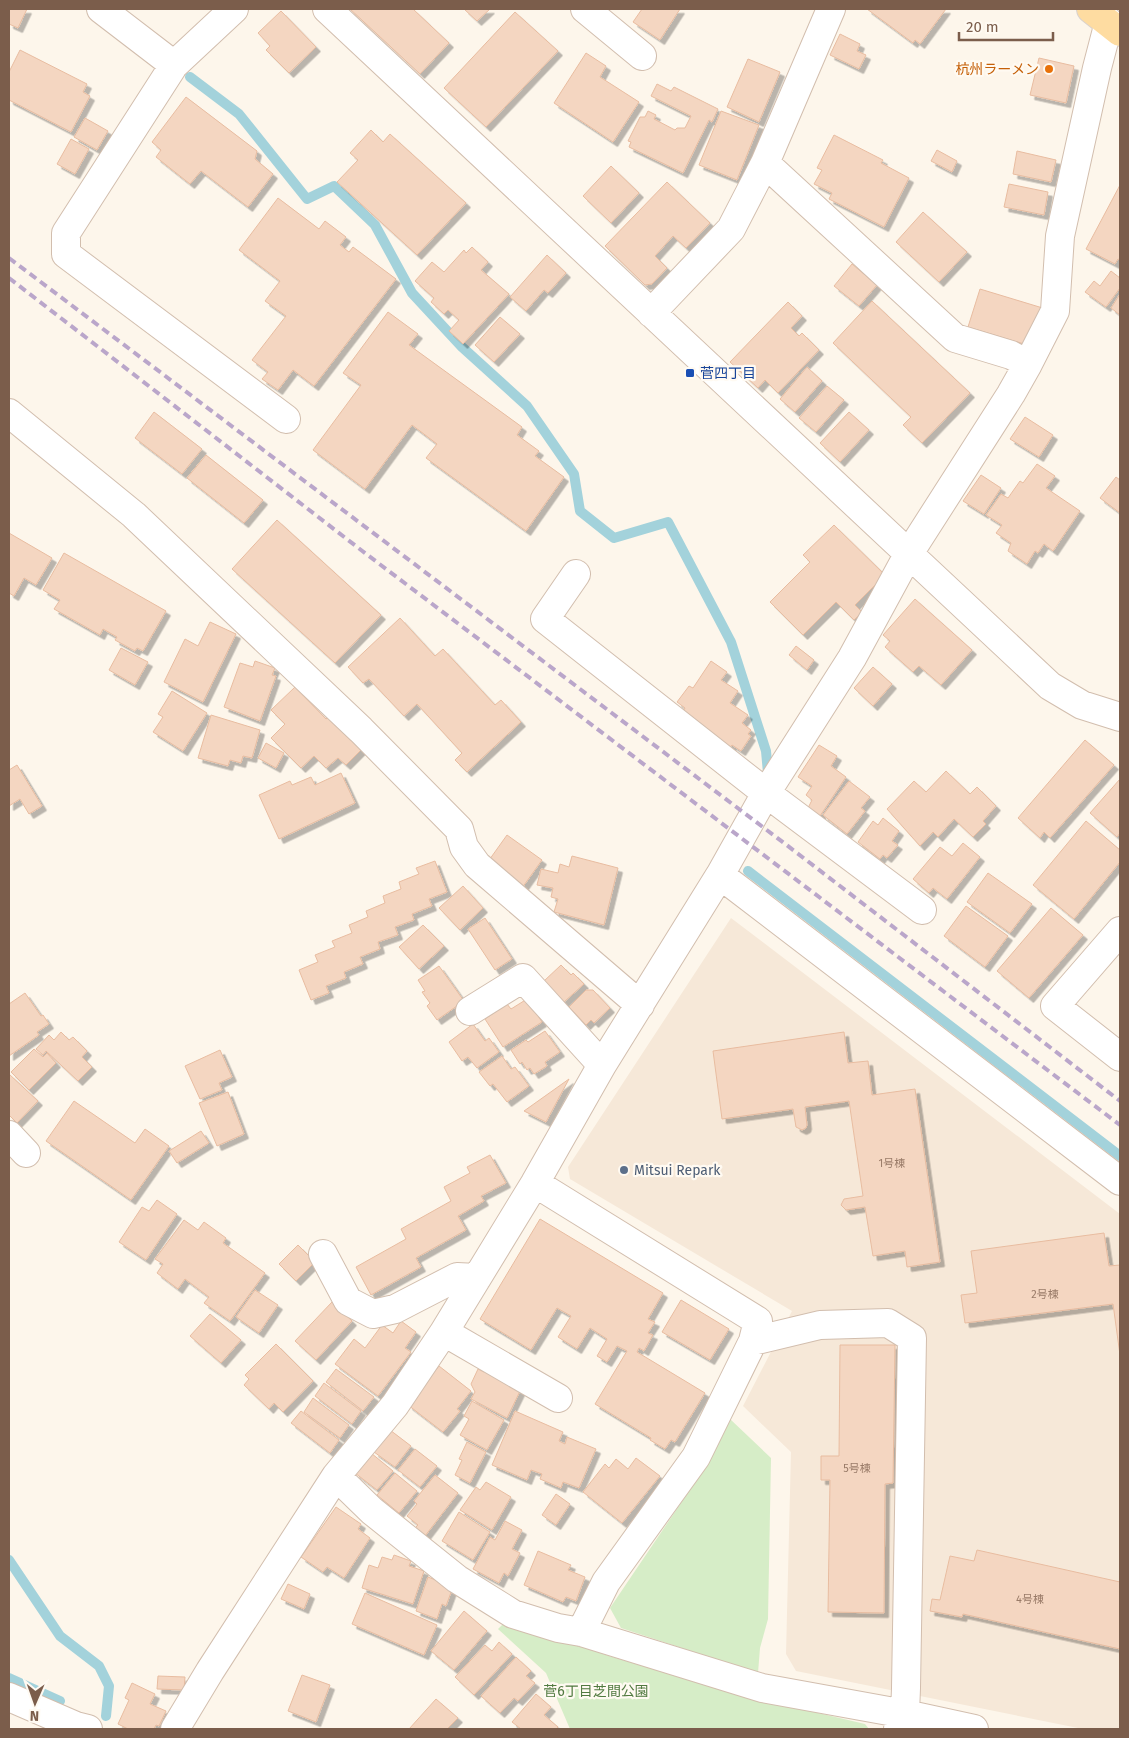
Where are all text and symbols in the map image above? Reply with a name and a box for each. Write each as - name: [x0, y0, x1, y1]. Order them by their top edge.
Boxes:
- scale bar: [959, 10, 1053, 42]
- text: 20 m: [966, 18, 999, 36]
- place label: 杭州ラーメン: [956, 61, 1039, 78]
- marker: 杭州ラーメン: [1043, 63, 1055, 75]
- place label: 菅四丁目: [700, 365, 756, 382]
- marker: 菅四丁目: [684, 367, 696, 379]
- house number: 1号棟: [879, 1157, 905, 1170]
- place label: Mitsui Repark: [634, 1162, 721, 1179]
- marker: Mitsui Repark: [618, 1164, 630, 1176]
- house number: 2号棟: [1031, 1288, 1059, 1301]
- house number: 5号棟: [843, 1462, 871, 1475]
- house number: 4号棟: [1016, 1593, 1044, 1606]
- north arrow: [10, 1678, 60, 1728]
- park label: 菅6丁目芝間公園: [543, 1683, 649, 1700]
- text: N: [30, 1707, 40, 1724]

